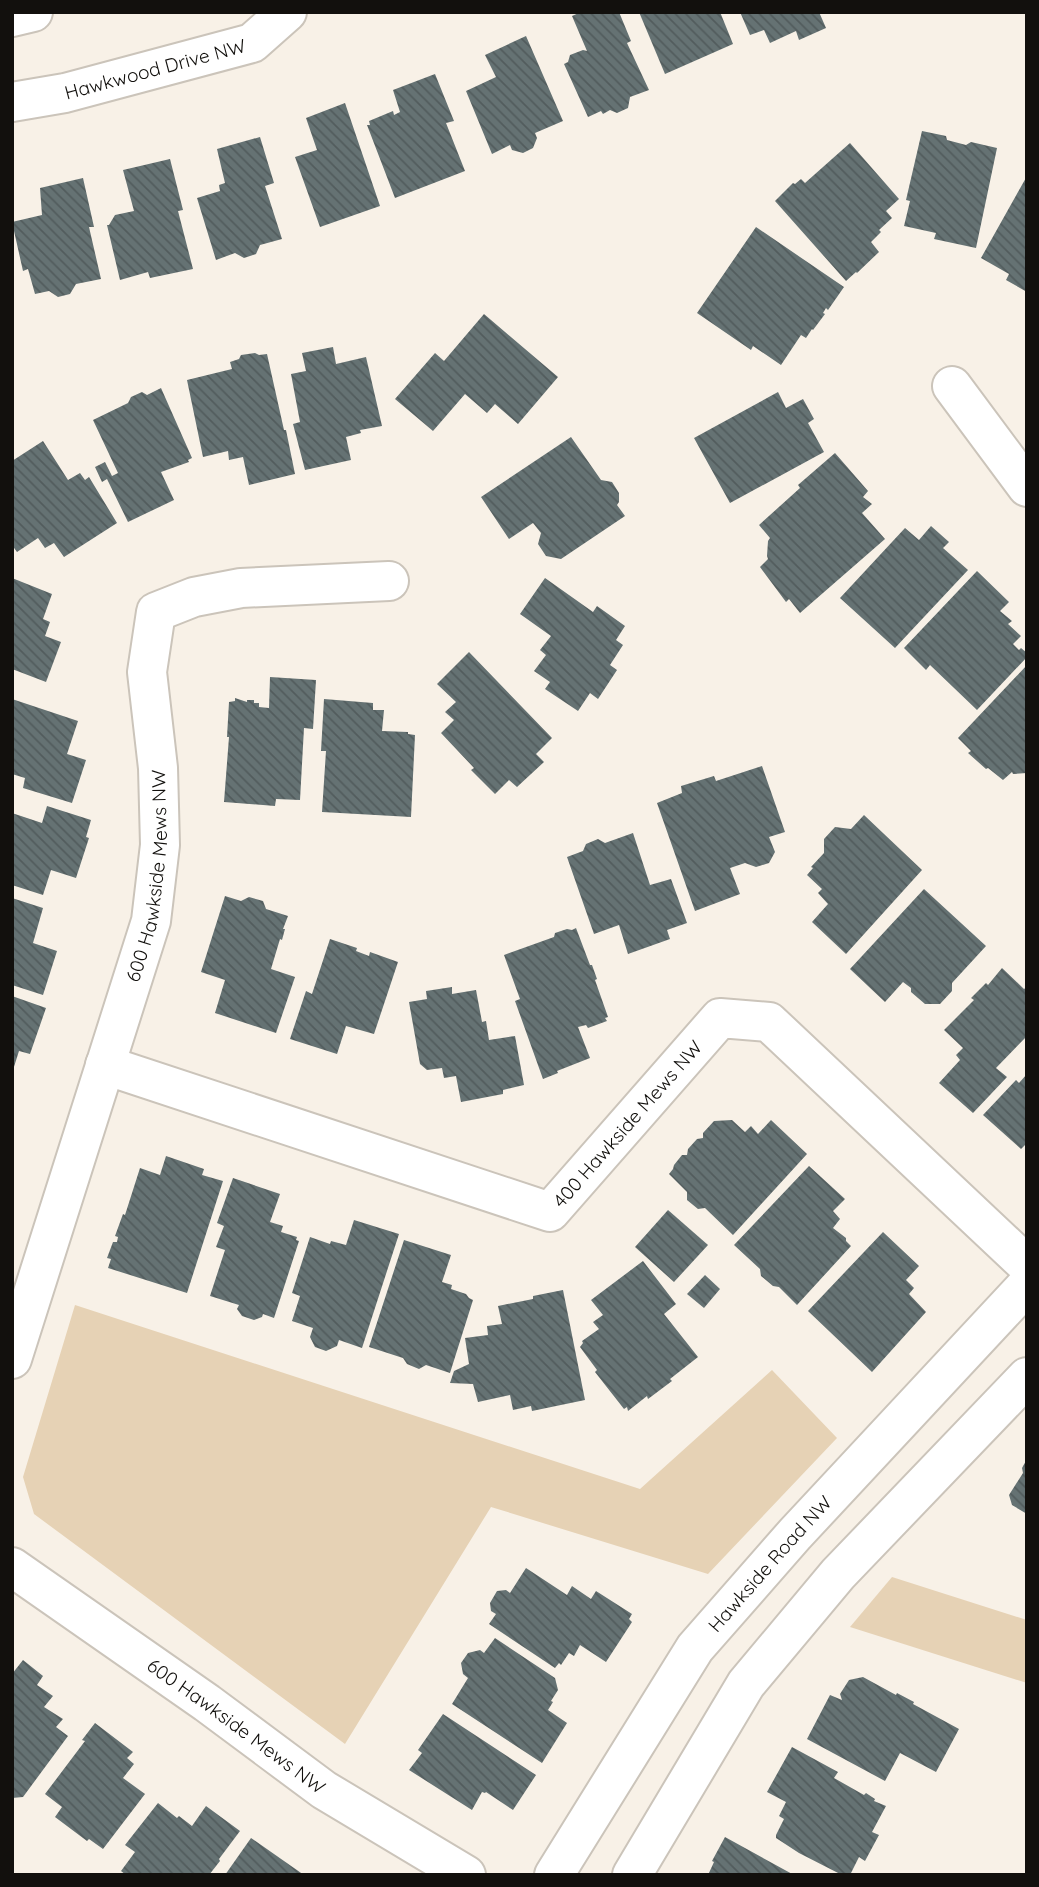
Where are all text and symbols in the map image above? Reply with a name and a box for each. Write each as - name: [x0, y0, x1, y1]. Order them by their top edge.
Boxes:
- street label: Hawkwood Drive NW: [62, 33, 248, 105]
- street label: 600 Hawkside Mews NW: [121, 769, 172, 985]
- street label: 400 Hawkside Mews NW: [548, 1035, 707, 1212]
- street label: Hawkside Road NW: [703, 1490, 837, 1637]
- street label: 600 Hawkside Mews NW: [143, 1653, 330, 1799]

